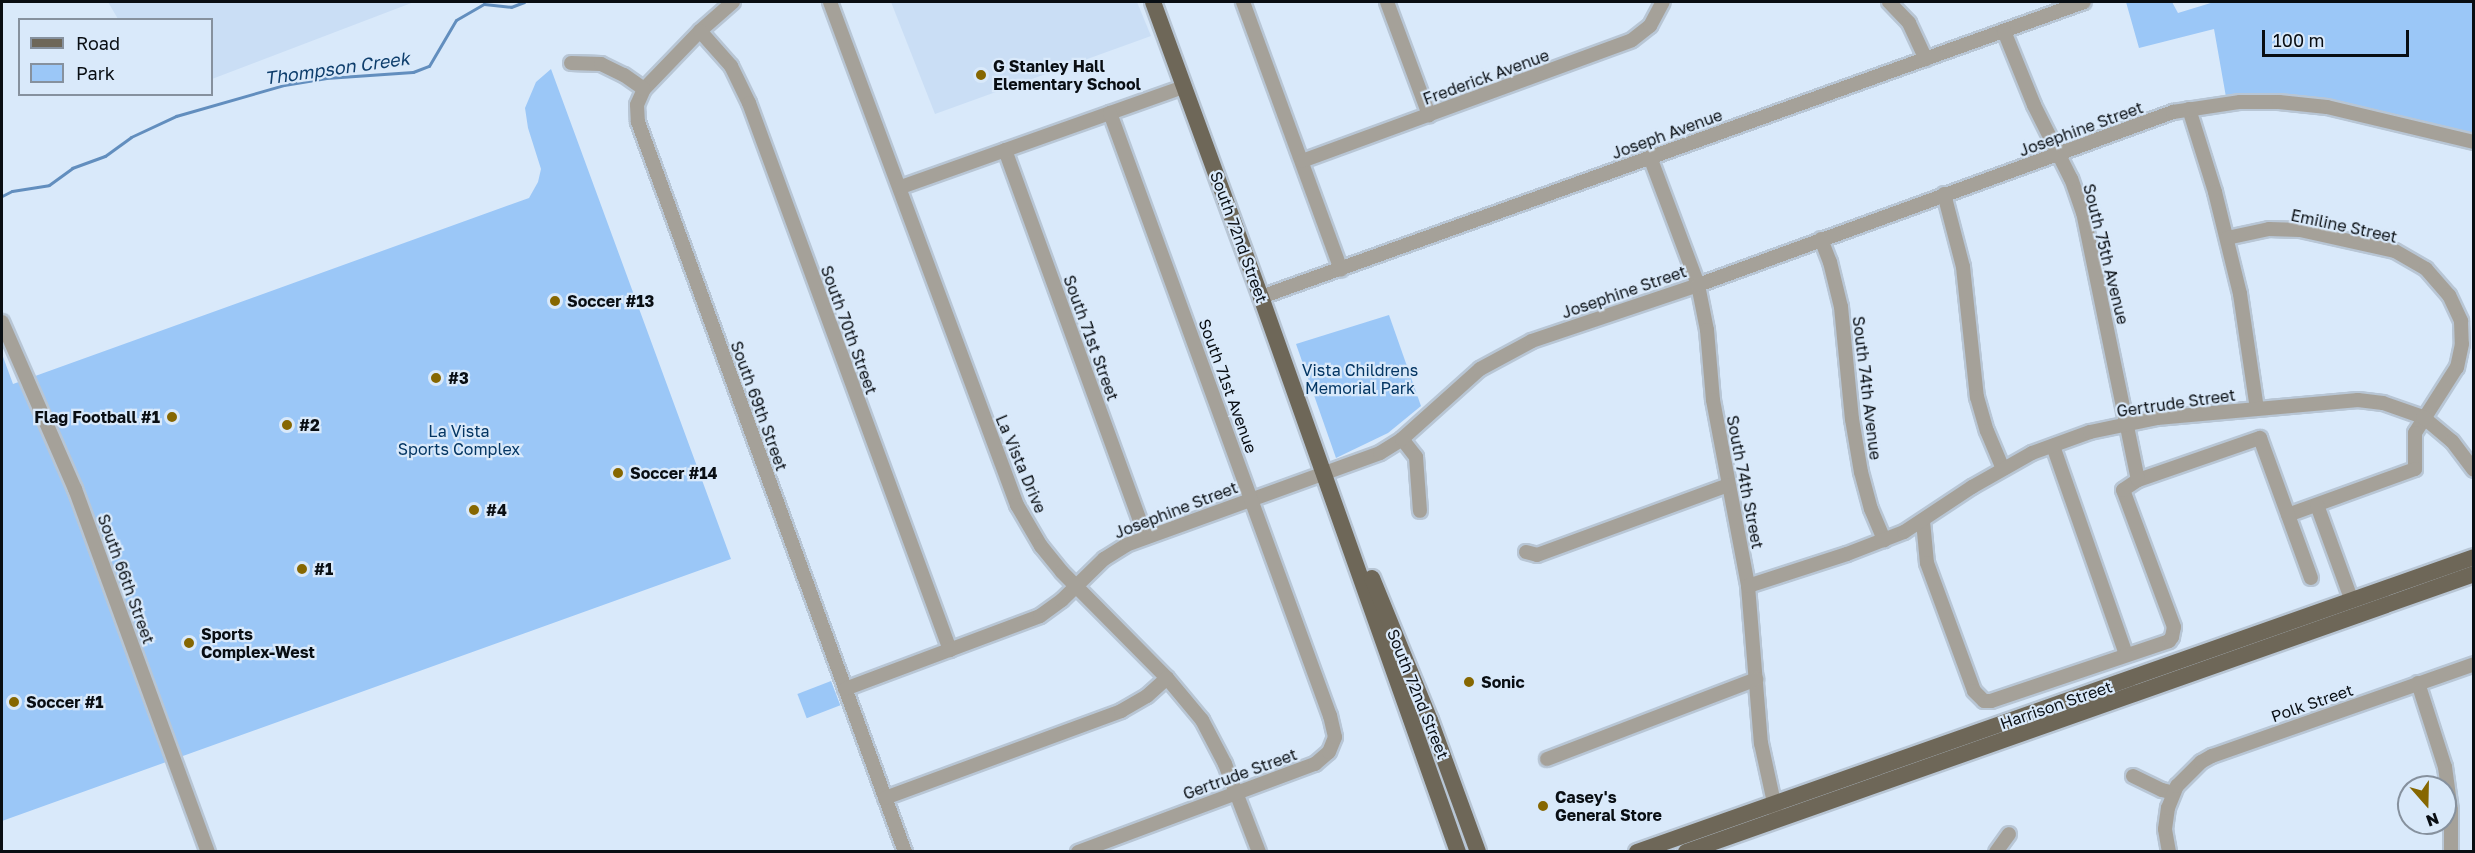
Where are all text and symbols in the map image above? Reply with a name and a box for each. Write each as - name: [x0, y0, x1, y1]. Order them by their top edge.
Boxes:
- legend: [18, 18, 213, 96]
- scale bar: [2265, 18, 2412, 56]
- text: 100 m: [2273, 29, 2324, 51]
- text: Road: [76, 32, 120, 54]
- street label: Frederick Avenue: [1420, 45, 1552, 109]
- water label: Thompson Creek: [263, 47, 411, 89]
- place label: G Stanley Hall Elementary School: [993, 56, 1141, 94]
- text: Park: [76, 62, 115, 84]
- marker: G Stanley Hall Elementary School: [974, 68, 988, 82]
- street label: Josephine Street: [2016, 98, 2146, 160]
- street label: Joseph Avenue: [1609, 105, 1725, 163]
- street label: South 72nd Street: [1206, 169, 1272, 305]
- street label: South 75th Avenue: [2079, 182, 2133, 326]
- street label: Emiline Street: [2289, 205, 2399, 247]
- street label: Josephine Street: [1559, 262, 1689, 322]
- street label: South 70th Street: [817, 263, 881, 397]
- street label: South 71st Street: [1059, 273, 1123, 403]
- place label: Soccer #13: [567, 291, 654, 311]
- marker: Soccer #13: [548, 294, 562, 308]
- street label: South 74th Avenue: [1849, 315, 1885, 461]
- street label: South 71st Avenue: [1195, 316, 1261, 456]
- street label: South 69th Street: [727, 338, 791, 474]
- park label: Vista Childrens Memorial Park: [1302, 360, 1418, 398]
- place label: #3: [448, 368, 469, 388]
- marker: #3: [429, 371, 443, 385]
- street label: Gertrude Street: [2115, 385, 2237, 421]
- place label: Flag Football #1: [34, 407, 160, 427]
- marker: Flag Football #1: [165, 410, 179, 424]
- street label: La Vista Drive: [992, 412, 1050, 516]
- street label: South 74th Street: [1723, 414, 1767, 550]
- place label: #2: [299, 415, 320, 435]
- marker: #2: [280, 418, 294, 432]
- park label: La Vista Sports Complex: [398, 421, 520, 459]
- place label: Soccer #14: [630, 463, 718, 483]
- marker: Soccer #14: [611, 466, 625, 480]
- street label: Josephine Street: [1112, 478, 1240, 542]
- place label: #4: [486, 500, 507, 520]
- marker: #4: [467, 503, 481, 517]
- street label: South 66th Street: [94, 511, 158, 647]
- place label: #1: [314, 559, 333, 579]
- marker: #1: [295, 562, 309, 576]
- place label: Sports Complex-West: [201, 624, 315, 662]
- street label: South 72nd Street: [1383, 626, 1453, 762]
- marker: Sports Complex-West: [182, 636, 196, 650]
- place label: Sonic: [1481, 672, 1525, 692]
- marker: Sonic: [1462, 675, 1476, 689]
- street label: Harrison Street: [1997, 677, 2115, 733]
- street label: Polk Street: [2268, 680, 2356, 726]
- place label: Soccer #1: [26, 692, 104, 712]
- marker: Soccer #1: [7, 695, 21, 709]
- street label: Gertrude Street: [1180, 744, 1300, 804]
- north arrow: [2397, 775, 2457, 835]
- place label: Casey's General Store: [1555, 787, 1662, 825]
- marker: Casey's General Store: [1536, 799, 1550, 813]
- text: N: [2423, 809, 2442, 832]

